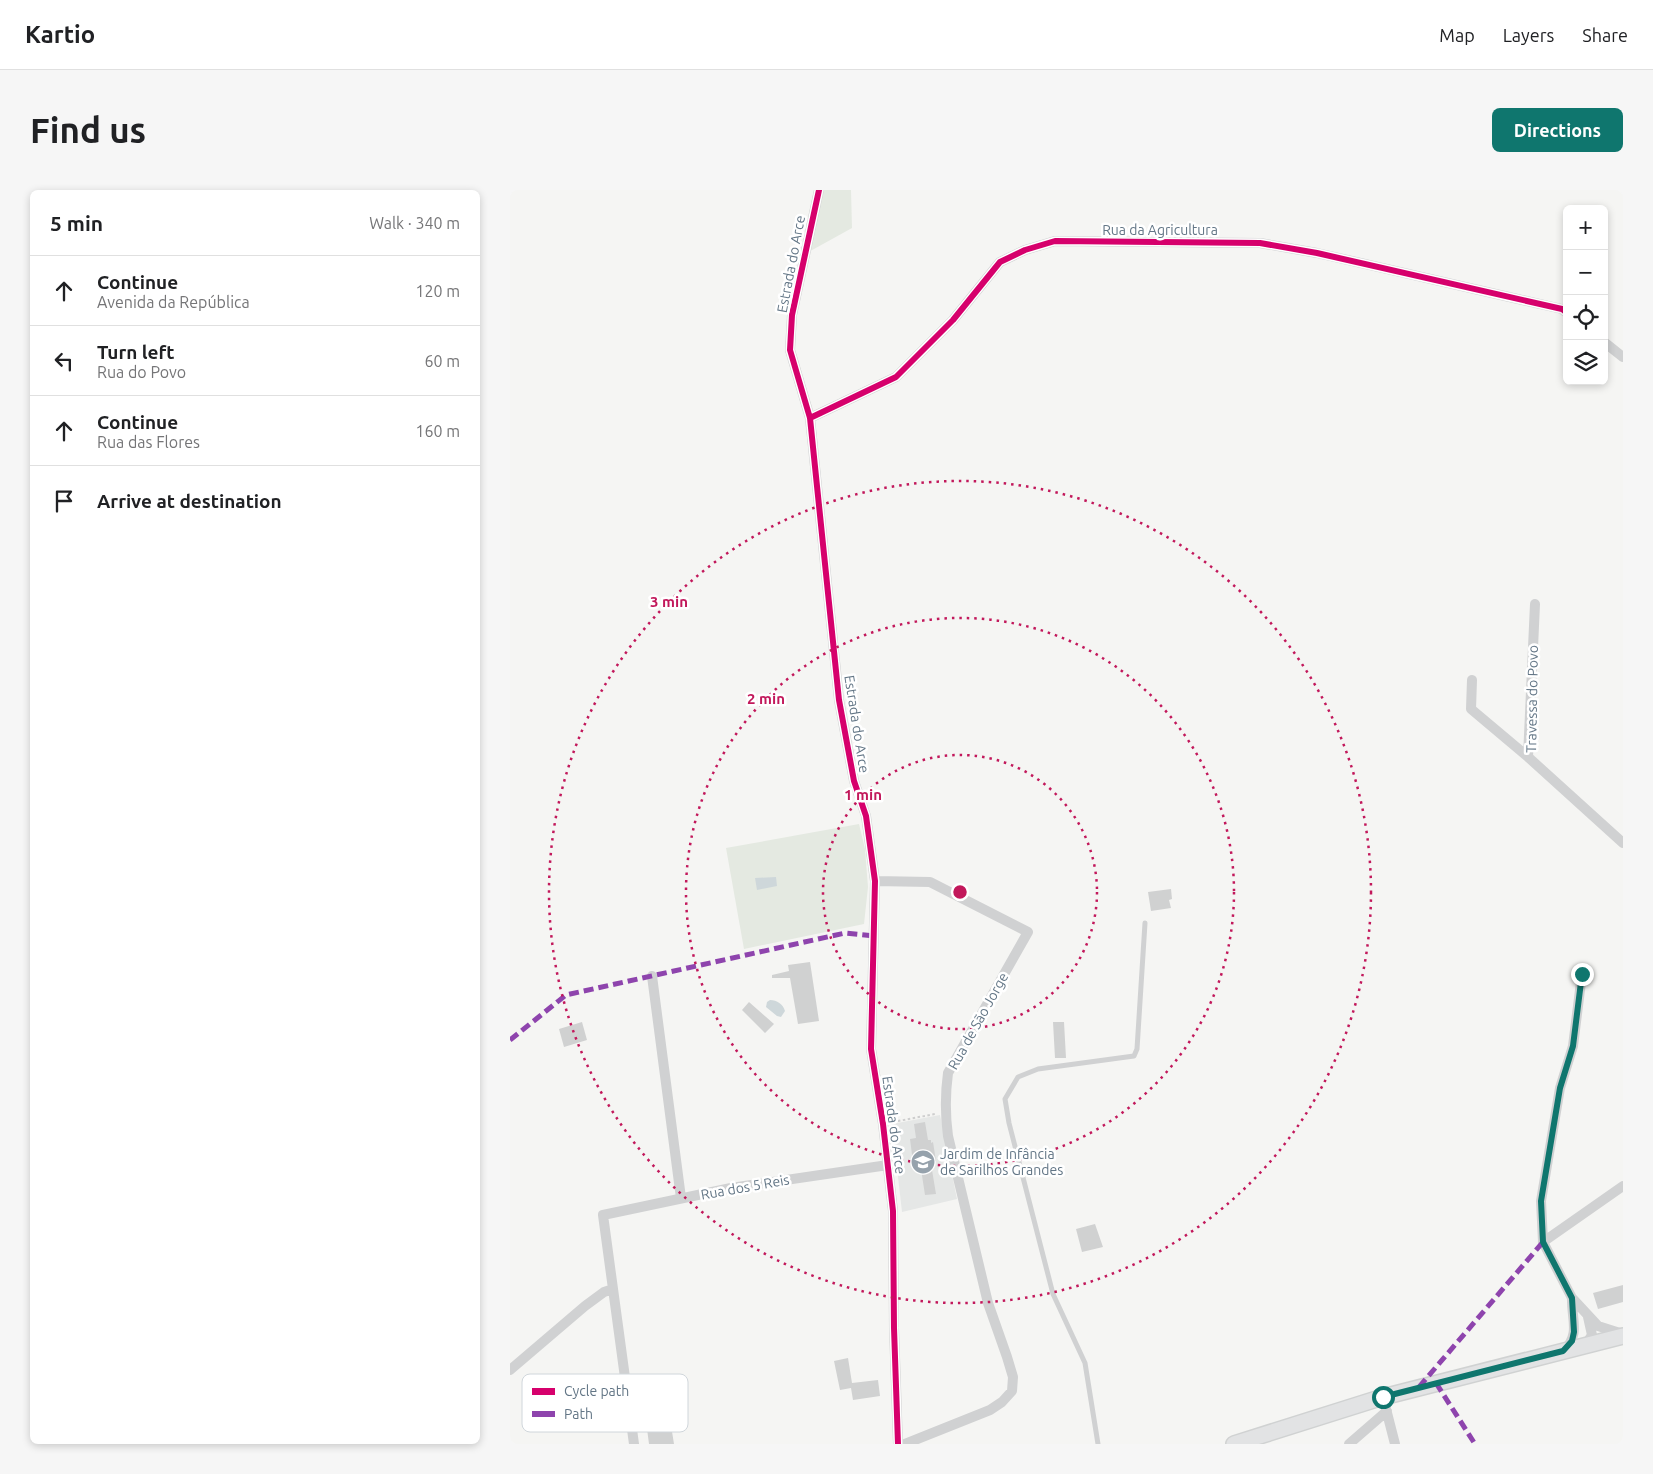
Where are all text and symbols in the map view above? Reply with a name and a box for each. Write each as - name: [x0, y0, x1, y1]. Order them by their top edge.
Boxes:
- text: Kartio: [25, 21, 95, 48]
- text: Map: [1439, 25, 1475, 45]
- text: Layers: [1503, 25, 1554, 45]
- text: Share: [1582, 25, 1628, 45]
- button: Directions: [1492, 108, 1623, 152]
- text: Find us: [30, 110, 146, 150]
- map controls: [1563, 205, 1608, 385]
- button: +: [1563, 205, 1608, 250]
- text: 5 min: [50, 211, 103, 235]
- text: Walk · 340 m: [369, 214, 460, 232]
- street label: Estrada do Arce: [774, 214, 808, 314]
- street label: Rua da Agricultura: [1102, 222, 1218, 238]
- button: −: [1563, 250, 1608, 295]
- text: Continue: [97, 271, 178, 293]
- icon: ahead: [50, 277, 78, 305]
- text: 120 m: [415, 282, 460, 300]
- text: Avenida da República: [97, 293, 250, 311]
- button: locate: [1563, 295, 1608, 340]
- button: layers: [1563, 340, 1608, 385]
- text: Turn left: [97, 341, 175, 363]
- icon: left: [50, 347, 78, 375]
- text: 60 m: [424, 352, 460, 370]
- text: Rua do Povo: [97, 363, 186, 381]
- text: Continue: [97, 411, 178, 433]
- icon: ahead: [50, 417, 78, 445]
- text: 160 m: [415, 422, 460, 440]
- text: Rua das Flores: [97, 433, 200, 451]
- icon: arrive: [50, 487, 78, 515]
- text: Arrive at destination: [97, 490, 282, 512]
- text: 3 min: [650, 593, 688, 610]
- street label: Travessa do Povo: [1523, 645, 1541, 753]
- street label: Estrada do Arce: [841, 674, 873, 774]
- text: 2 min: [747, 690, 785, 707]
- text: 1 min: [844, 786, 882, 803]
- centre of rings: [951, 883, 969, 901]
- route end: [1571, 963, 1594, 986]
- street label: Rua de São Jorge: [945, 970, 1011, 1072]
- street label: Estrada do Arce: [879, 1075, 909, 1175]
- place label: Jardim de Infância de Sarilhos Grandes: [940, 1146, 1063, 1178]
- school or university icon: Jardim de Infância de Sarilhos Grandes: [910, 1149, 936, 1175]
- street label: Rua dos 5 Reis: [699, 1171, 791, 1203]
- legend: [522, 1374, 688, 1432]
- text: Cycle path: [564, 1383, 629, 1399]
- route start: [1372, 1386, 1395, 1409]
- text: Path: [564, 1406, 593, 1422]

